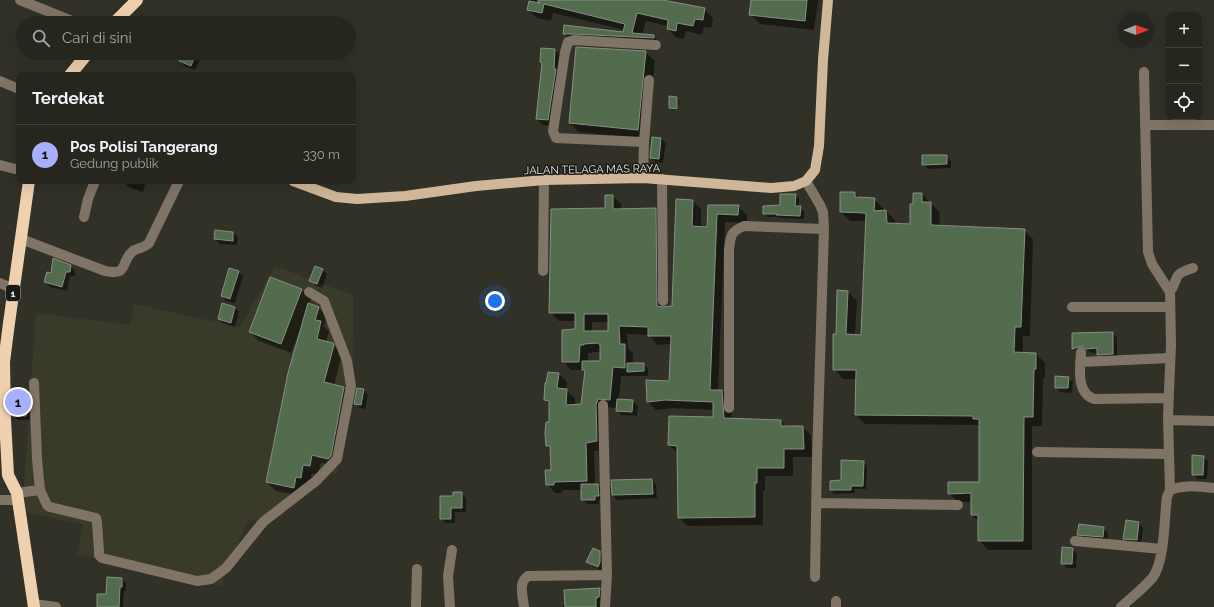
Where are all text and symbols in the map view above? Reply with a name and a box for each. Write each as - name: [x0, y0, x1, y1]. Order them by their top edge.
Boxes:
- north arrow: [1118, 12, 1154, 48]
- map controls: [1166, 12, 1202, 120]
- button: +: [1166, 12, 1202, 48]
- search box: [16, 16, 356, 60]
- icon: search: [30, 27, 52, 49]
- text: Cari di sini: [62, 29, 132, 47]
- button: −: [1166, 48, 1202, 84]
- button: locate: [1166, 84, 1202, 120]
- text: Terdekat: [32, 88, 104, 108]
- text: Pos Polisi Tangerang: [70, 138, 218, 156]
- text: 1: [42, 147, 48, 162]
- text: 330 m: [303, 147, 340, 162]
- text: Gedung publik: [70, 156, 159, 171]
- street label: JALAN TELAGA MAS RAYA: [524, 162, 661, 177]
- road number: 1: [6, 285, 20, 301]
- your location: [485, 291, 505, 311]
- pin: 1: [5, 387, 31, 417]

